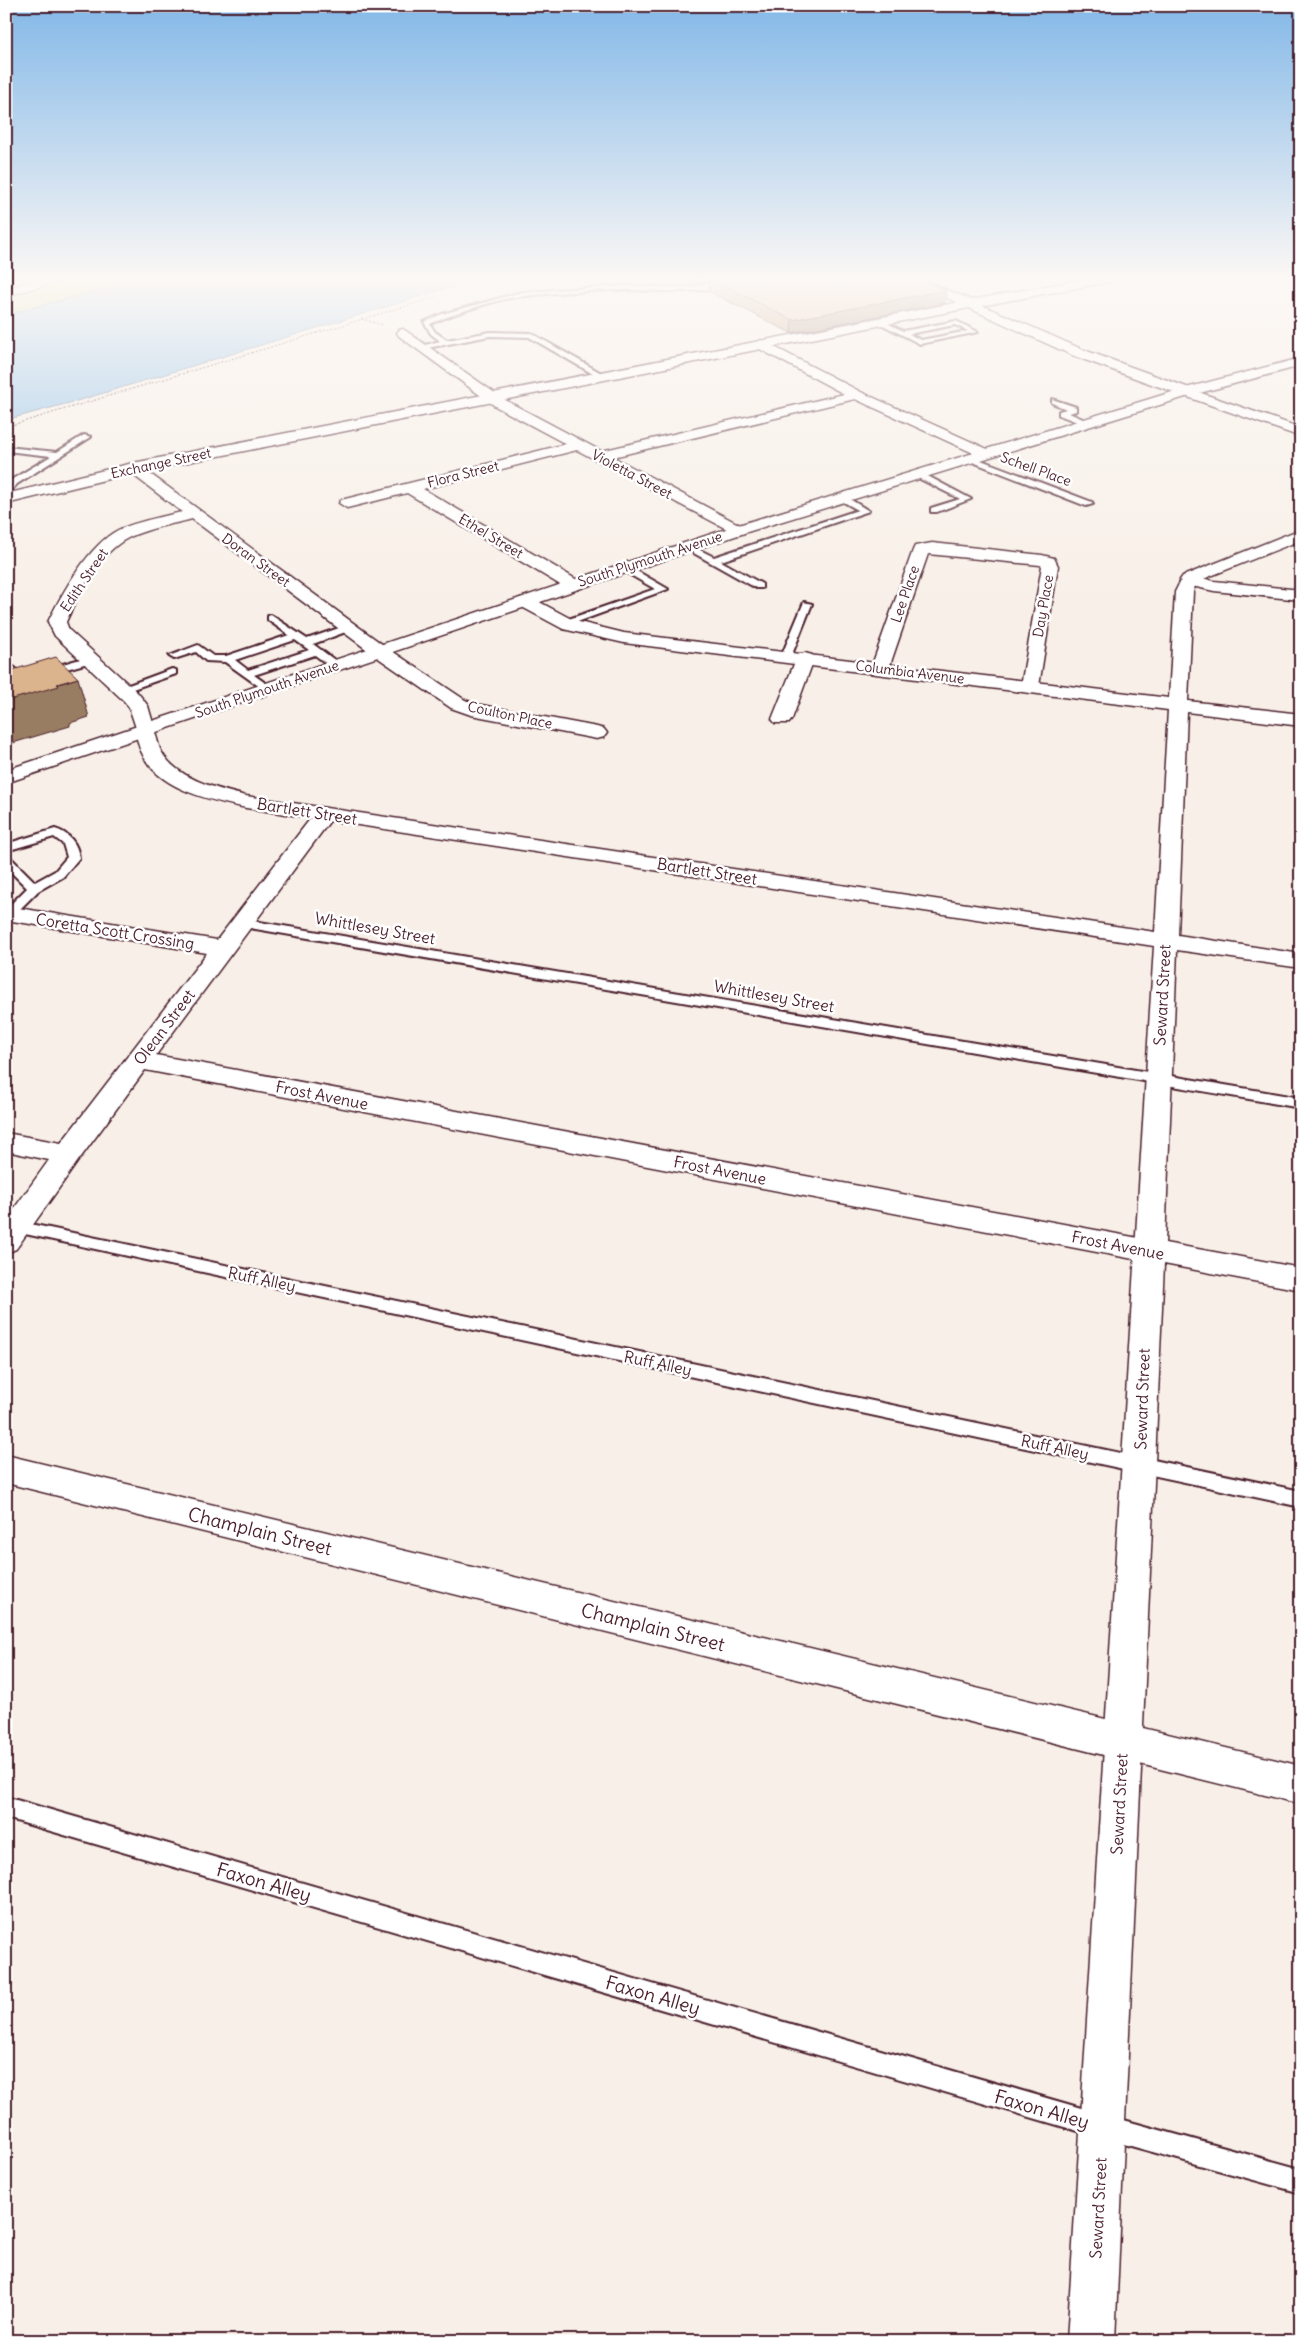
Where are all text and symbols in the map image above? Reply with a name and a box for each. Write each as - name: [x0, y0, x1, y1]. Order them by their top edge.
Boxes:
- street label: Exchange Street: [109, 444, 213, 482]
- street label: Violetta Street: [589, 445, 676, 503]
- street label: Schell Place: [998, 448, 1074, 490]
- street label: Flora Street: [425, 456, 501, 492]
- street label: Ethel Street: [455, 510, 527, 562]
- street label: South Plymouth Avenue: [575, 527, 725, 591]
- street label: Doran Street: [218, 529, 294, 591]
- street label: Edith Street: [56, 545, 112, 615]
- street label: Lee Place: [887, 563, 923, 625]
- street label: Day Place: [1029, 573, 1057, 639]
- street label: South Plymouth Avenue: [193, 656, 341, 722]
- street label: Columbia Avenue: [854, 656, 966, 688]
- street label: Coulton Place: [466, 697, 554, 733]
- street label: Bartlett Street: [256, 793, 359, 829]
- street label: Bartlett Street: [656, 853, 759, 889]
- street label: Whittlesey Street: [313, 908, 437, 949]
- street label: Coretta Scott Crossing: [34, 909, 196, 953]
- street label: Seward Street: [1149, 943, 1175, 1046]
- street label: Whittlesey Street: [712, 976, 836, 1017]
- street label: Olean Street: [129, 985, 199, 1069]
- street label: Frost Avenue: [274, 1076, 370, 1114]
- street label: Frost Avenue: [672, 1151, 768, 1189]
- street label: Frost Avenue: [1070, 1226, 1166, 1264]
- street label: Ruff Alley: [226, 1262, 298, 1296]
- street label: Ruff Alley: [622, 1346, 694, 1380]
- street label: Seward Street: [1130, 1347, 1154, 1450]
- street label: Ruff Alley: [1019, 1430, 1091, 1464]
- street label: Champlain Street: [186, 1502, 334, 1560]
- street label: Champlain Street: [579, 1598, 727, 1656]
- street label: Seward Street: [1106, 1752, 1132, 1855]
- street label: Faxon Alley: [214, 1857, 314, 1907]
- street label: Faxon Alley: [603, 1970, 703, 2020]
- street label: Faxon Alley: [992, 2084, 1092, 2134]
- street label: Seward Street: [1085, 2156, 1111, 2259]

